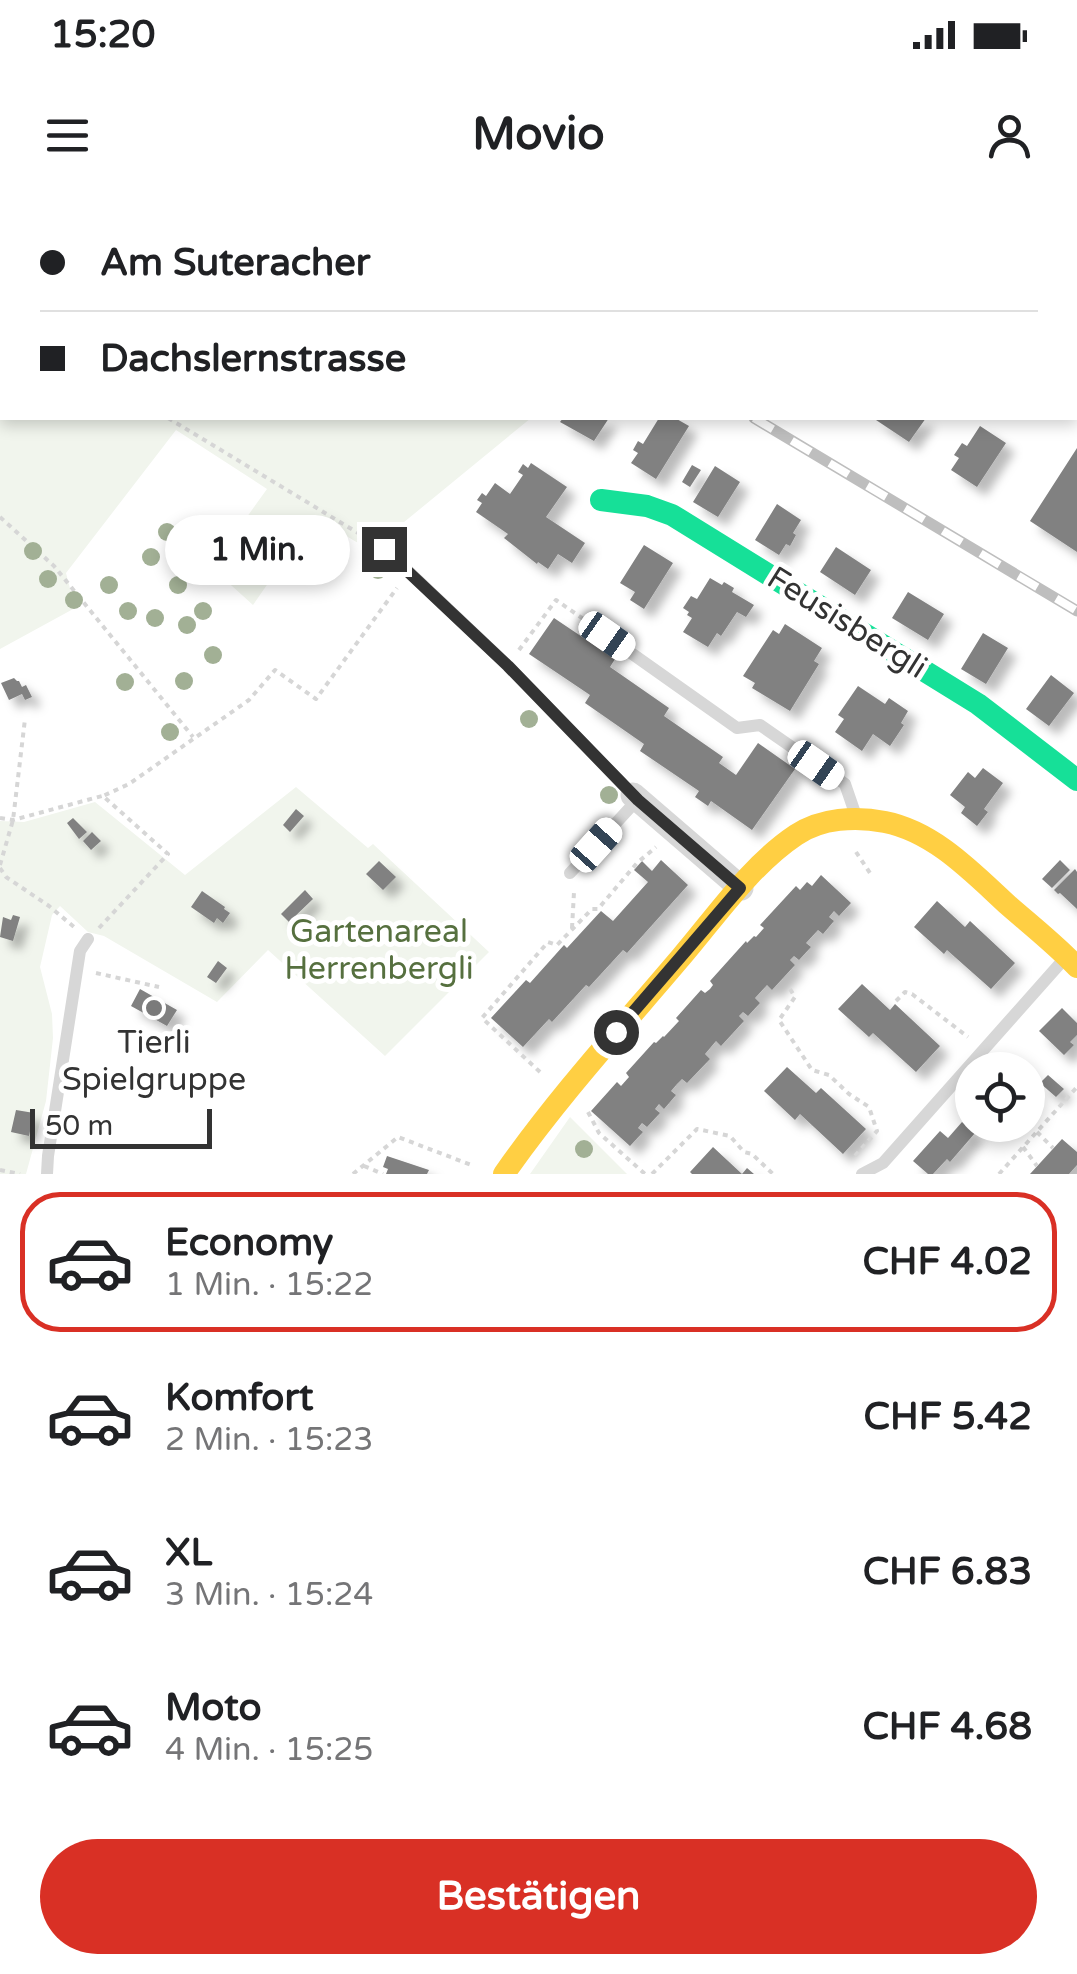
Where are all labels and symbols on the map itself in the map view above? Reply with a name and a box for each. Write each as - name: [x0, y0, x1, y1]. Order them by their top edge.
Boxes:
- callout: 1 Min.: [164, 514, 349, 584]
- route end: [362, 527, 407, 572]
- street label: Feusisbergli: [760, 559, 934, 687]
- car: [574, 607, 640, 665]
- car: [783, 736, 849, 794]
- car: [565, 813, 627, 877]
- park label: Gartenareal Herrenbergli: [284, 913, 474, 988]
- marker: Tierli Spielgruppe: [143, 997, 165, 1019]
- route start: [594, 1010, 639, 1055]
- place label: Tierli Spielgruppe: [62, 1024, 246, 1099]
- scale bar: [30, 1104, 212, 1148]

